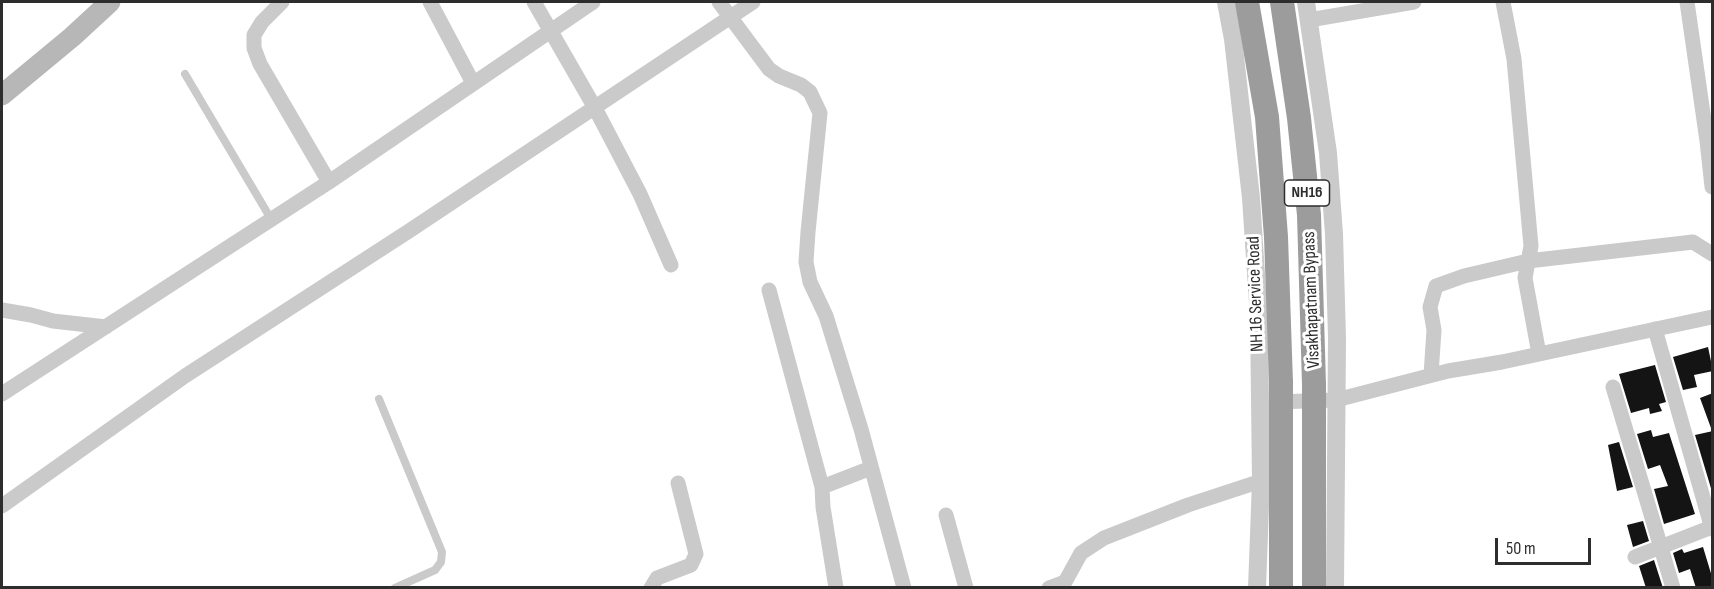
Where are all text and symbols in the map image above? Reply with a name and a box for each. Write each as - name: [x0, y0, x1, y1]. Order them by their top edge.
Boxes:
- road number: NH16: [1284, 180, 1330, 206]
- street label: Visakhapatnam Bypass: [1299, 231, 1325, 369]
- street label: NH 16 Service Road: [1243, 236, 1269, 352]
- scale bar: [1498, 526, 1594, 564]
- text: 50 m: [1506, 538, 1536, 559]

